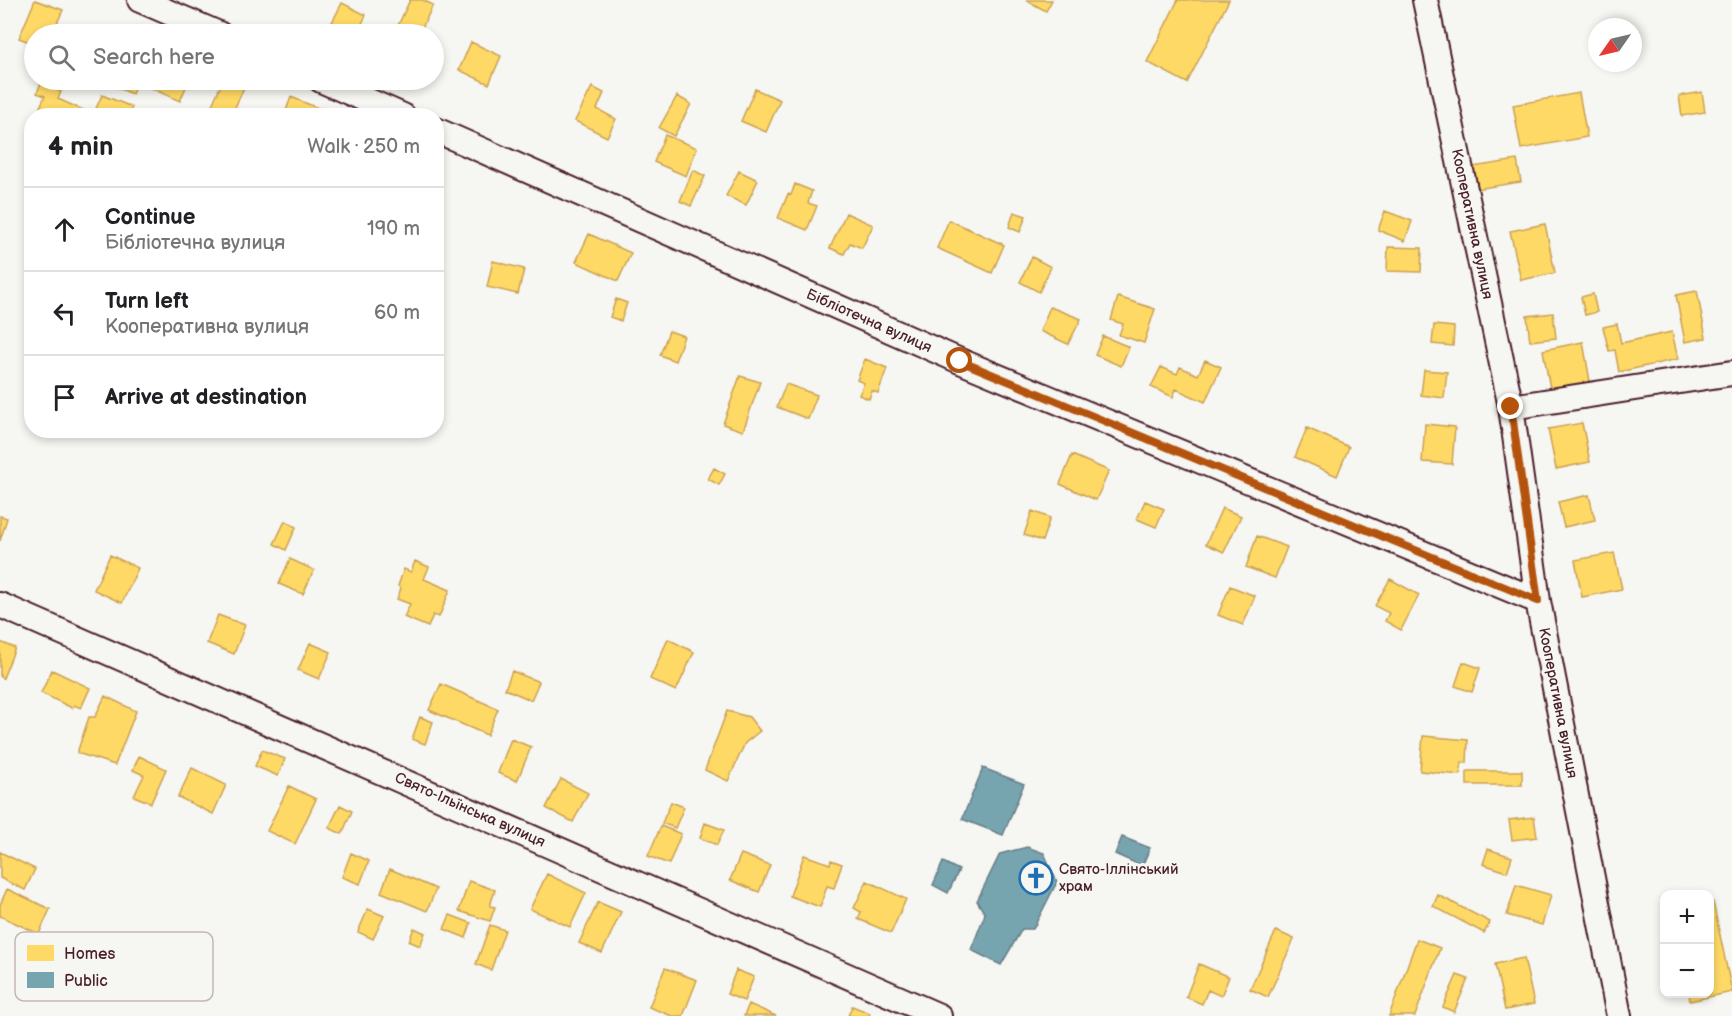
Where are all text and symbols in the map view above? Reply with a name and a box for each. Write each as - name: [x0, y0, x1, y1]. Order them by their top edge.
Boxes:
- north arrow: [1588, 18, 1642, 72]
- search box: [24, 24, 444, 90]
- icon: search: [45, 41, 78, 74]
- text: Search here: [93, 44, 215, 71]
- text: 4 min: [48, 132, 113, 163]
- text: Walk · 250 m: [307, 135, 420, 159]
- street label: Кооперативна вулиця: [1447, 147, 1497, 301]
- text: Continue: [105, 204, 195, 231]
- icon: ahead: [48, 213, 81, 246]
- text: 190 m: [367, 217, 420, 241]
- text: Бібліотечна вулиця: [105, 231, 285, 255]
- street label: Бібліотечна вулиця: [803, 285, 935, 357]
- text: Turn left: [105, 288, 189, 315]
- icon: left: [48, 297, 81, 330]
- text: 60 m: [374, 301, 420, 325]
- text: Кооперативна вулиця: [105, 315, 309, 339]
- route start: [946, 347, 972, 373]
- icon: arrive: [48, 381, 81, 414]
- text: Arrive at destination: [105, 384, 307, 411]
- route end: [1497, 393, 1523, 419]
- street label: Кооперативна вулиця: [1534, 626, 1582, 780]
- street label: Свято-Ільїнська вулиця: [392, 768, 548, 852]
- church icon: Свято-Іллінський храм: [1018, 860, 1054, 896]
- place label: Свято-Іллінський храм: [1059, 860, 1179, 896]
- map controls: [1660, 890, 1714, 998]
- button: +: [1660, 890, 1714, 944]
- legend: [15, 932, 213, 1001]
- button: −: [1660, 944, 1714, 998]
- text: Homes: [64, 945, 116, 964]
- text: Public: [64, 972, 108, 991]

